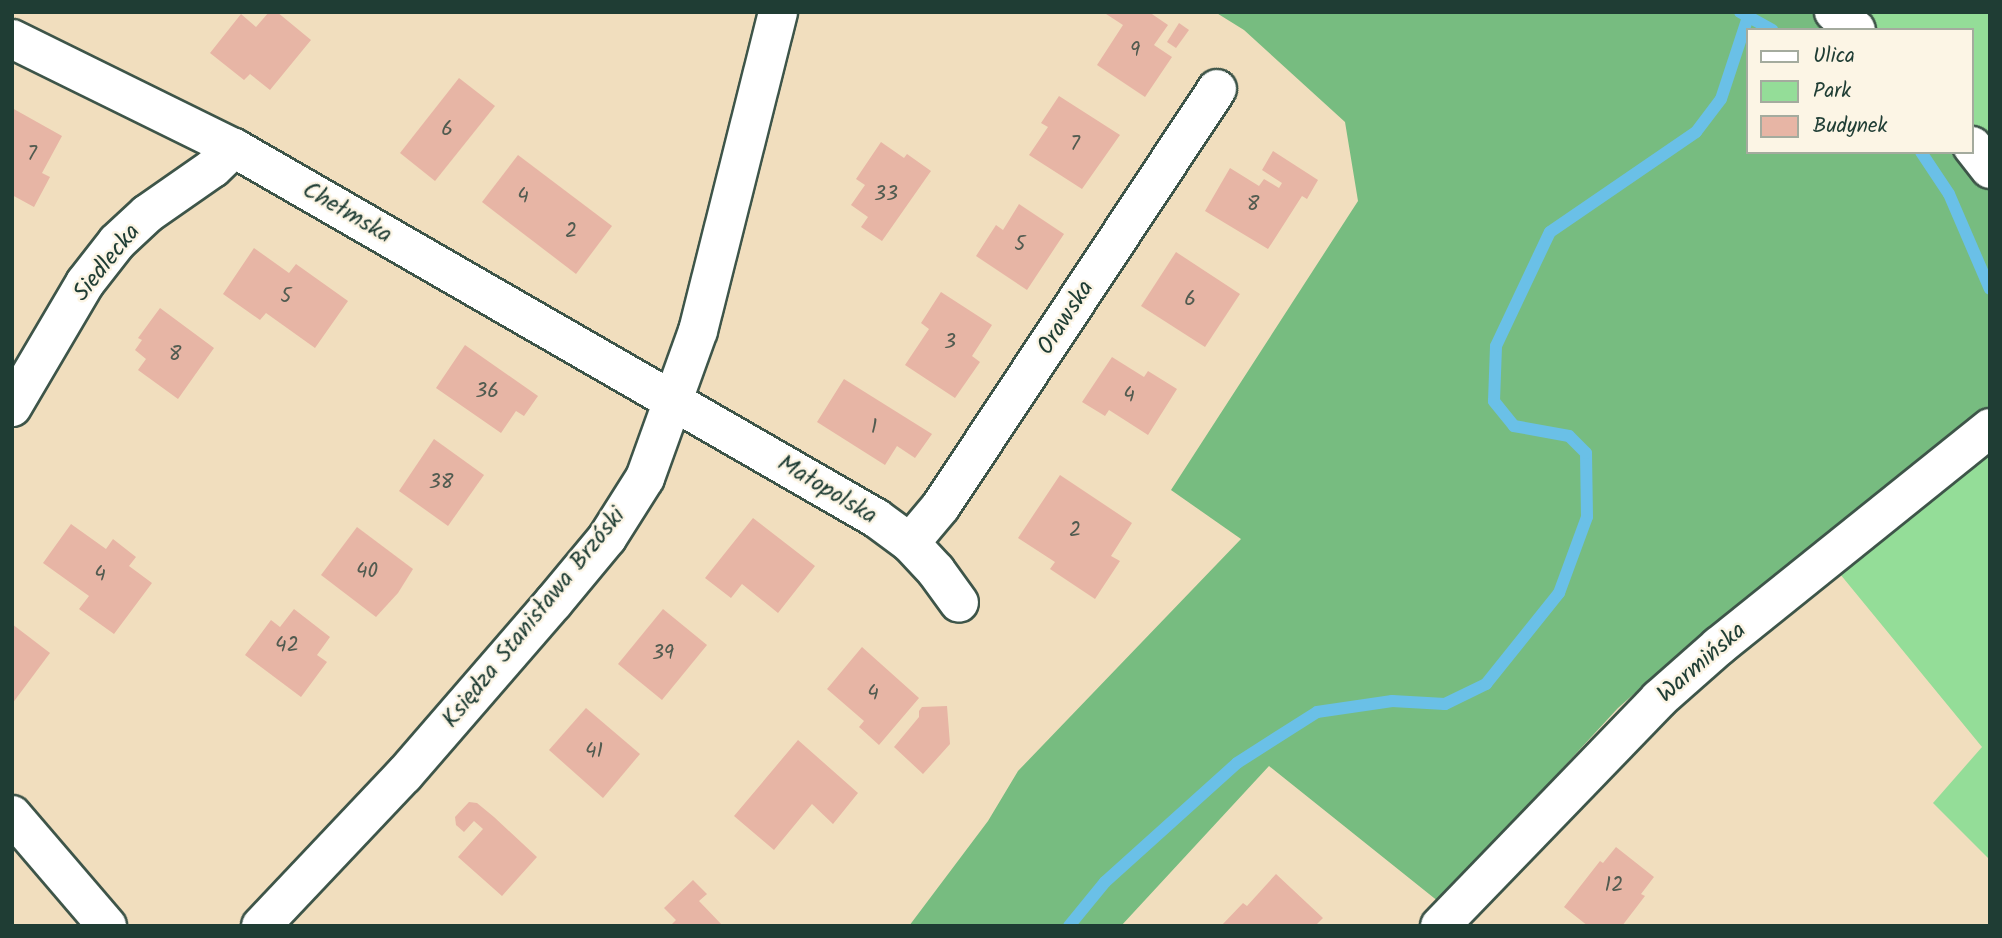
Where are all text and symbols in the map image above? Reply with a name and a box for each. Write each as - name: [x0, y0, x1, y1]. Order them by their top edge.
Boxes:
- legend: [1746, 28, 1974, 154]
- house number: 9: [1130, 38, 1140, 64]
- text: Ulica: [1813, 40, 1855, 73]
- text: Park: [1813, 75, 1851, 108]
- text: Budynek: [1813, 110, 1887, 143]
- house number: 6: [441, 117, 453, 143]
- house number: 7: [1070, 132, 1080, 158]
- house number: 7: [27, 142, 37, 168]
- street label: Chełmska: [297, 176, 397, 250]
- house number: 33: [874, 182, 898, 208]
- house number: 4: [517, 184, 529, 210]
- house number: 8: [1247, 192, 1259, 218]
- street label: Siedlecka: [67, 219, 147, 307]
- house number: 2: [565, 219, 577, 245]
- house number: 5: [1014, 232, 1026, 258]
- street label: Orawska: [1031, 275, 1101, 361]
- house number: 5: [280, 284, 292, 310]
- house number: 6: [1184, 287, 1196, 313]
- house number: 3: [944, 330, 956, 356]
- house number: 8: [169, 342, 181, 368]
- house number: 36: [475, 379, 499, 405]
- house number: 4: [1123, 383, 1135, 409]
- house number: 1: [871, 415, 877, 441]
- street label: Małopolska: [772, 449, 882, 531]
- house number: 38: [429, 470, 453, 496]
- street label: Księdza Stanisława Brzóski: [436, 502, 632, 734]
- house number: 2: [1069, 518, 1081, 544]
- house number: 40: [356, 559, 378, 585]
- house number: 4: [94, 562, 106, 588]
- street label: Warmińska: [1652, 617, 1752, 709]
- house number: 42: [275, 633, 299, 659]
- house number: 39: [652, 641, 674, 667]
- house number: 4: [867, 681, 879, 707]
- house number: 41: [585, 739, 603, 765]
- house number: 12: [1605, 873, 1623, 899]

